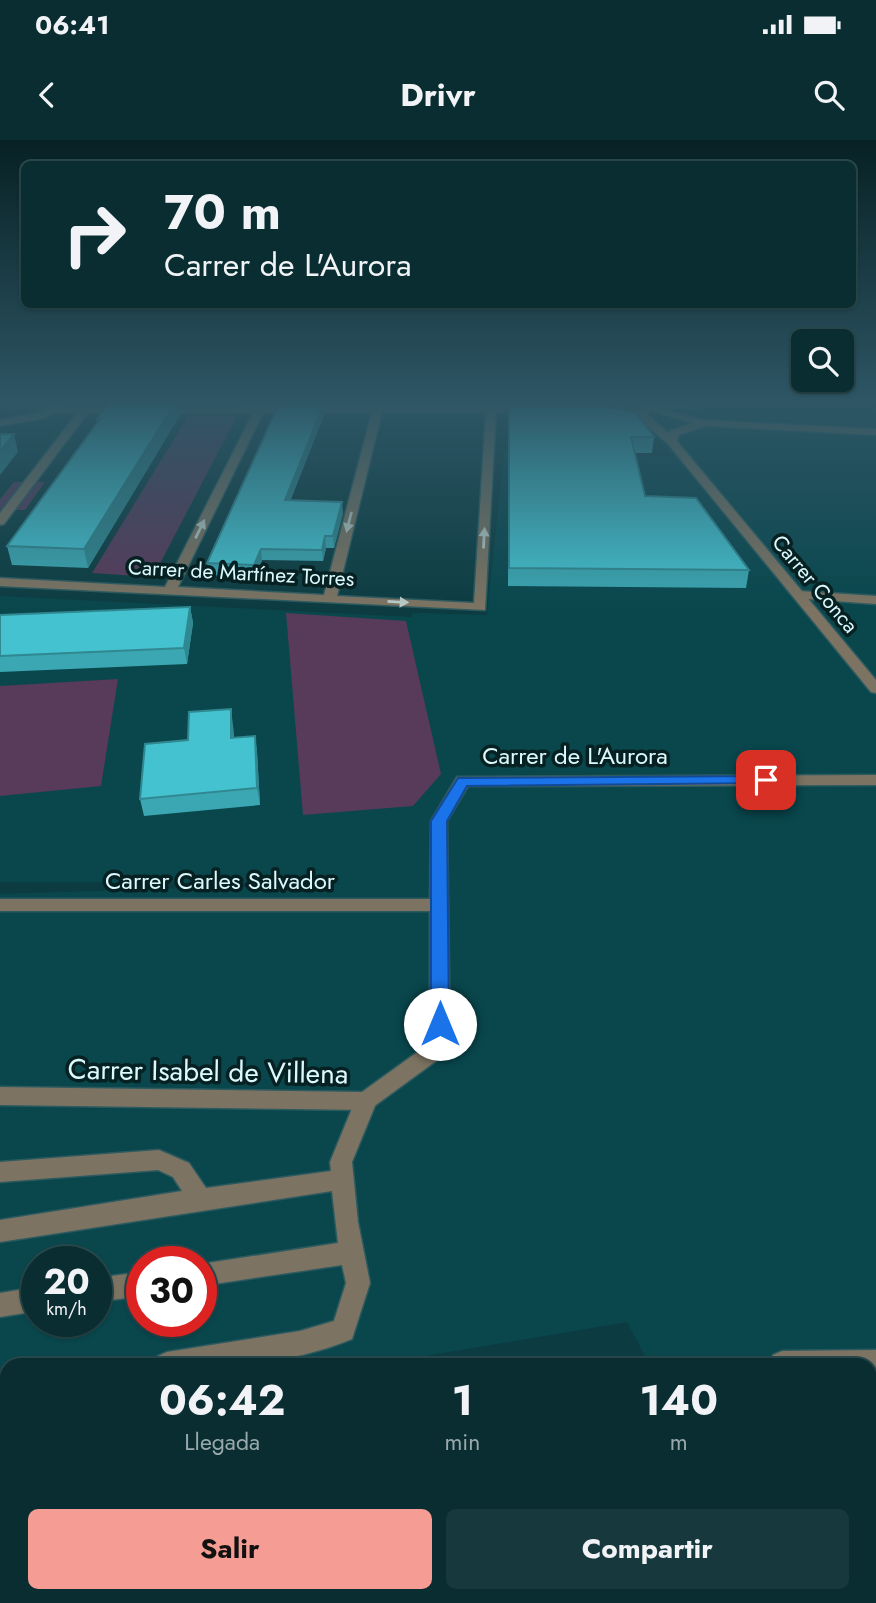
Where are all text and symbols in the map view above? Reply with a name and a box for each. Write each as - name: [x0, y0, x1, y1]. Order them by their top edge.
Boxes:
- text: 06:41: [35, 6, 109, 44]
- text: Drivr: [400, 72, 476, 118]
- icon: back: [28, 76, 66, 114]
- icon: search: [810, 76, 848, 114]
- text: 70 m: [164, 177, 281, 247]
- icon: right: [49, 189, 140, 280]
- text: Carrer de L'Aurora: [164, 242, 412, 288]
- map controls: [791, 329, 854, 392]
- button: search: [791, 329, 854, 392]
- one-way arrow: [343, 511, 354, 533]
- one-way arrow: [194, 519, 205, 539]
- one-way arrow: [479, 527, 490, 549]
- street label: Carrer Conca: [765, 528, 865, 640]
- street label: Carrer de Martínez Torres: [127, 552, 355, 594]
- one-way arrow: [387, 597, 409, 608]
- street label: Carrer de L'Aurora: [482, 738, 668, 773]
- pin: [736, 750, 796, 810]
- icon: arrive: [747, 761, 785, 799]
- street label: Carrer Carles Salvador: [105, 863, 336, 898]
- position arrow: [403, 987, 477, 1061]
- street label: Carrer Isabel de Villena: [67, 1049, 349, 1094]
- speed limit sign: 30: [126, 1246, 217, 1337]
- text: 20: [43, 1257, 90, 1307]
- text: km/h: [46, 1296, 87, 1322]
- text: 06:42: [159, 1370, 285, 1431]
- text: 1: [452, 1370, 473, 1431]
- text: 140: [639, 1370, 718, 1431]
- text: Llegada: [184, 1425, 260, 1459]
- text: min: [444, 1425, 480, 1459]
- text: m: [670, 1425, 688, 1459]
- button: Salir: [28, 1509, 432, 1589]
- button: Compartir: [446, 1509, 849, 1589]

